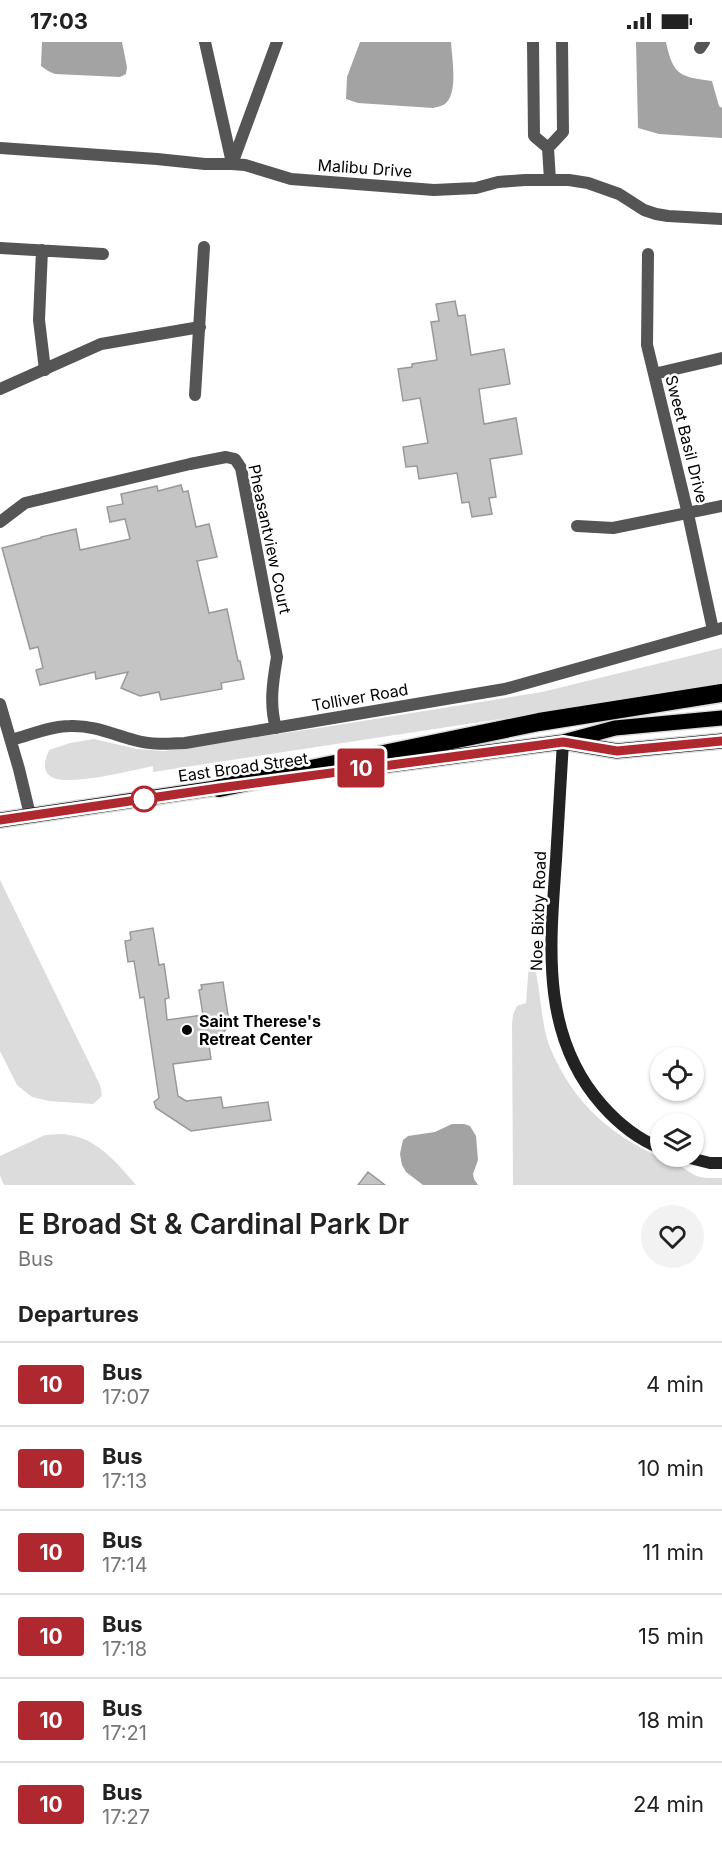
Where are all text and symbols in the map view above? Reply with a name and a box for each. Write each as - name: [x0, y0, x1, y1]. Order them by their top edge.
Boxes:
- text: 17:03: [30, 8, 88, 34]
- street label: Malibu Drive: [317, 155, 413, 181]
- street label: Sweet Basil Drive: [661, 373, 713, 505]
- street label: Pheasantview Court: [244, 462, 296, 616]
- street label: Tolliver Road: [310, 679, 410, 715]
- street label: East Broad Street: [177, 748, 309, 786]
- line badge: 10: [334, 748, 388, 788]
- text: 10: [349, 756, 373, 781]
- unlabelled marker: [131, 786, 157, 812]
- street label: Noe Bixby Road: [526, 851, 550, 971]
- place label: Saint Therese's Retreat Center: [199, 1011, 321, 1049]
- marker: Saint Therese's Retreat Center: [180, 1023, 194, 1037]
- map controls: [650, 1047, 704, 1167]
- button: locate: [650, 1047, 704, 1101]
- button: layers: [650, 1113, 704, 1167]
- button: heart: [641, 1205, 704, 1268]
- text: E Broad St & Cardinal Park Dr: [18, 1207, 409, 1241]
- text: Bus: [18, 1247, 53, 1271]
- text: Departures: [18, 1301, 139, 1327]
- text: Bus: [102, 1359, 143, 1385]
- text: 4 min: [646, 1371, 704, 1397]
- text: 10: [39, 1372, 63, 1397]
- text: 17:07: [102, 1385, 150, 1409]
- text: Bus: [102, 1443, 143, 1469]
- text: 10 min: [637, 1455, 704, 1481]
- text: 10: [39, 1456, 63, 1481]
- text: 17:13: [102, 1469, 147, 1493]
- text: Bus: [102, 1527, 143, 1553]
- text: 11 min: [642, 1539, 704, 1565]
- text: 10: [39, 1540, 63, 1565]
- text: 17:14: [102, 1553, 148, 1577]
- text: Bus: [102, 1611, 143, 1637]
- text: 15 min: [638, 1623, 704, 1649]
- text: 10: [39, 1624, 63, 1649]
- text: 17:18: [102, 1637, 147, 1661]
- text: Bus: [102, 1695, 143, 1721]
- text: 18 min: [638, 1707, 704, 1733]
- text: 10: [39, 1708, 63, 1733]
- text: 17:21: [102, 1721, 147, 1745]
- text: Bus: [102, 1779, 143, 1805]
- text: 24 min: [633, 1791, 704, 1817]
- text: 10: [39, 1792, 63, 1817]
- text: 17:27: [102, 1805, 150, 1829]

